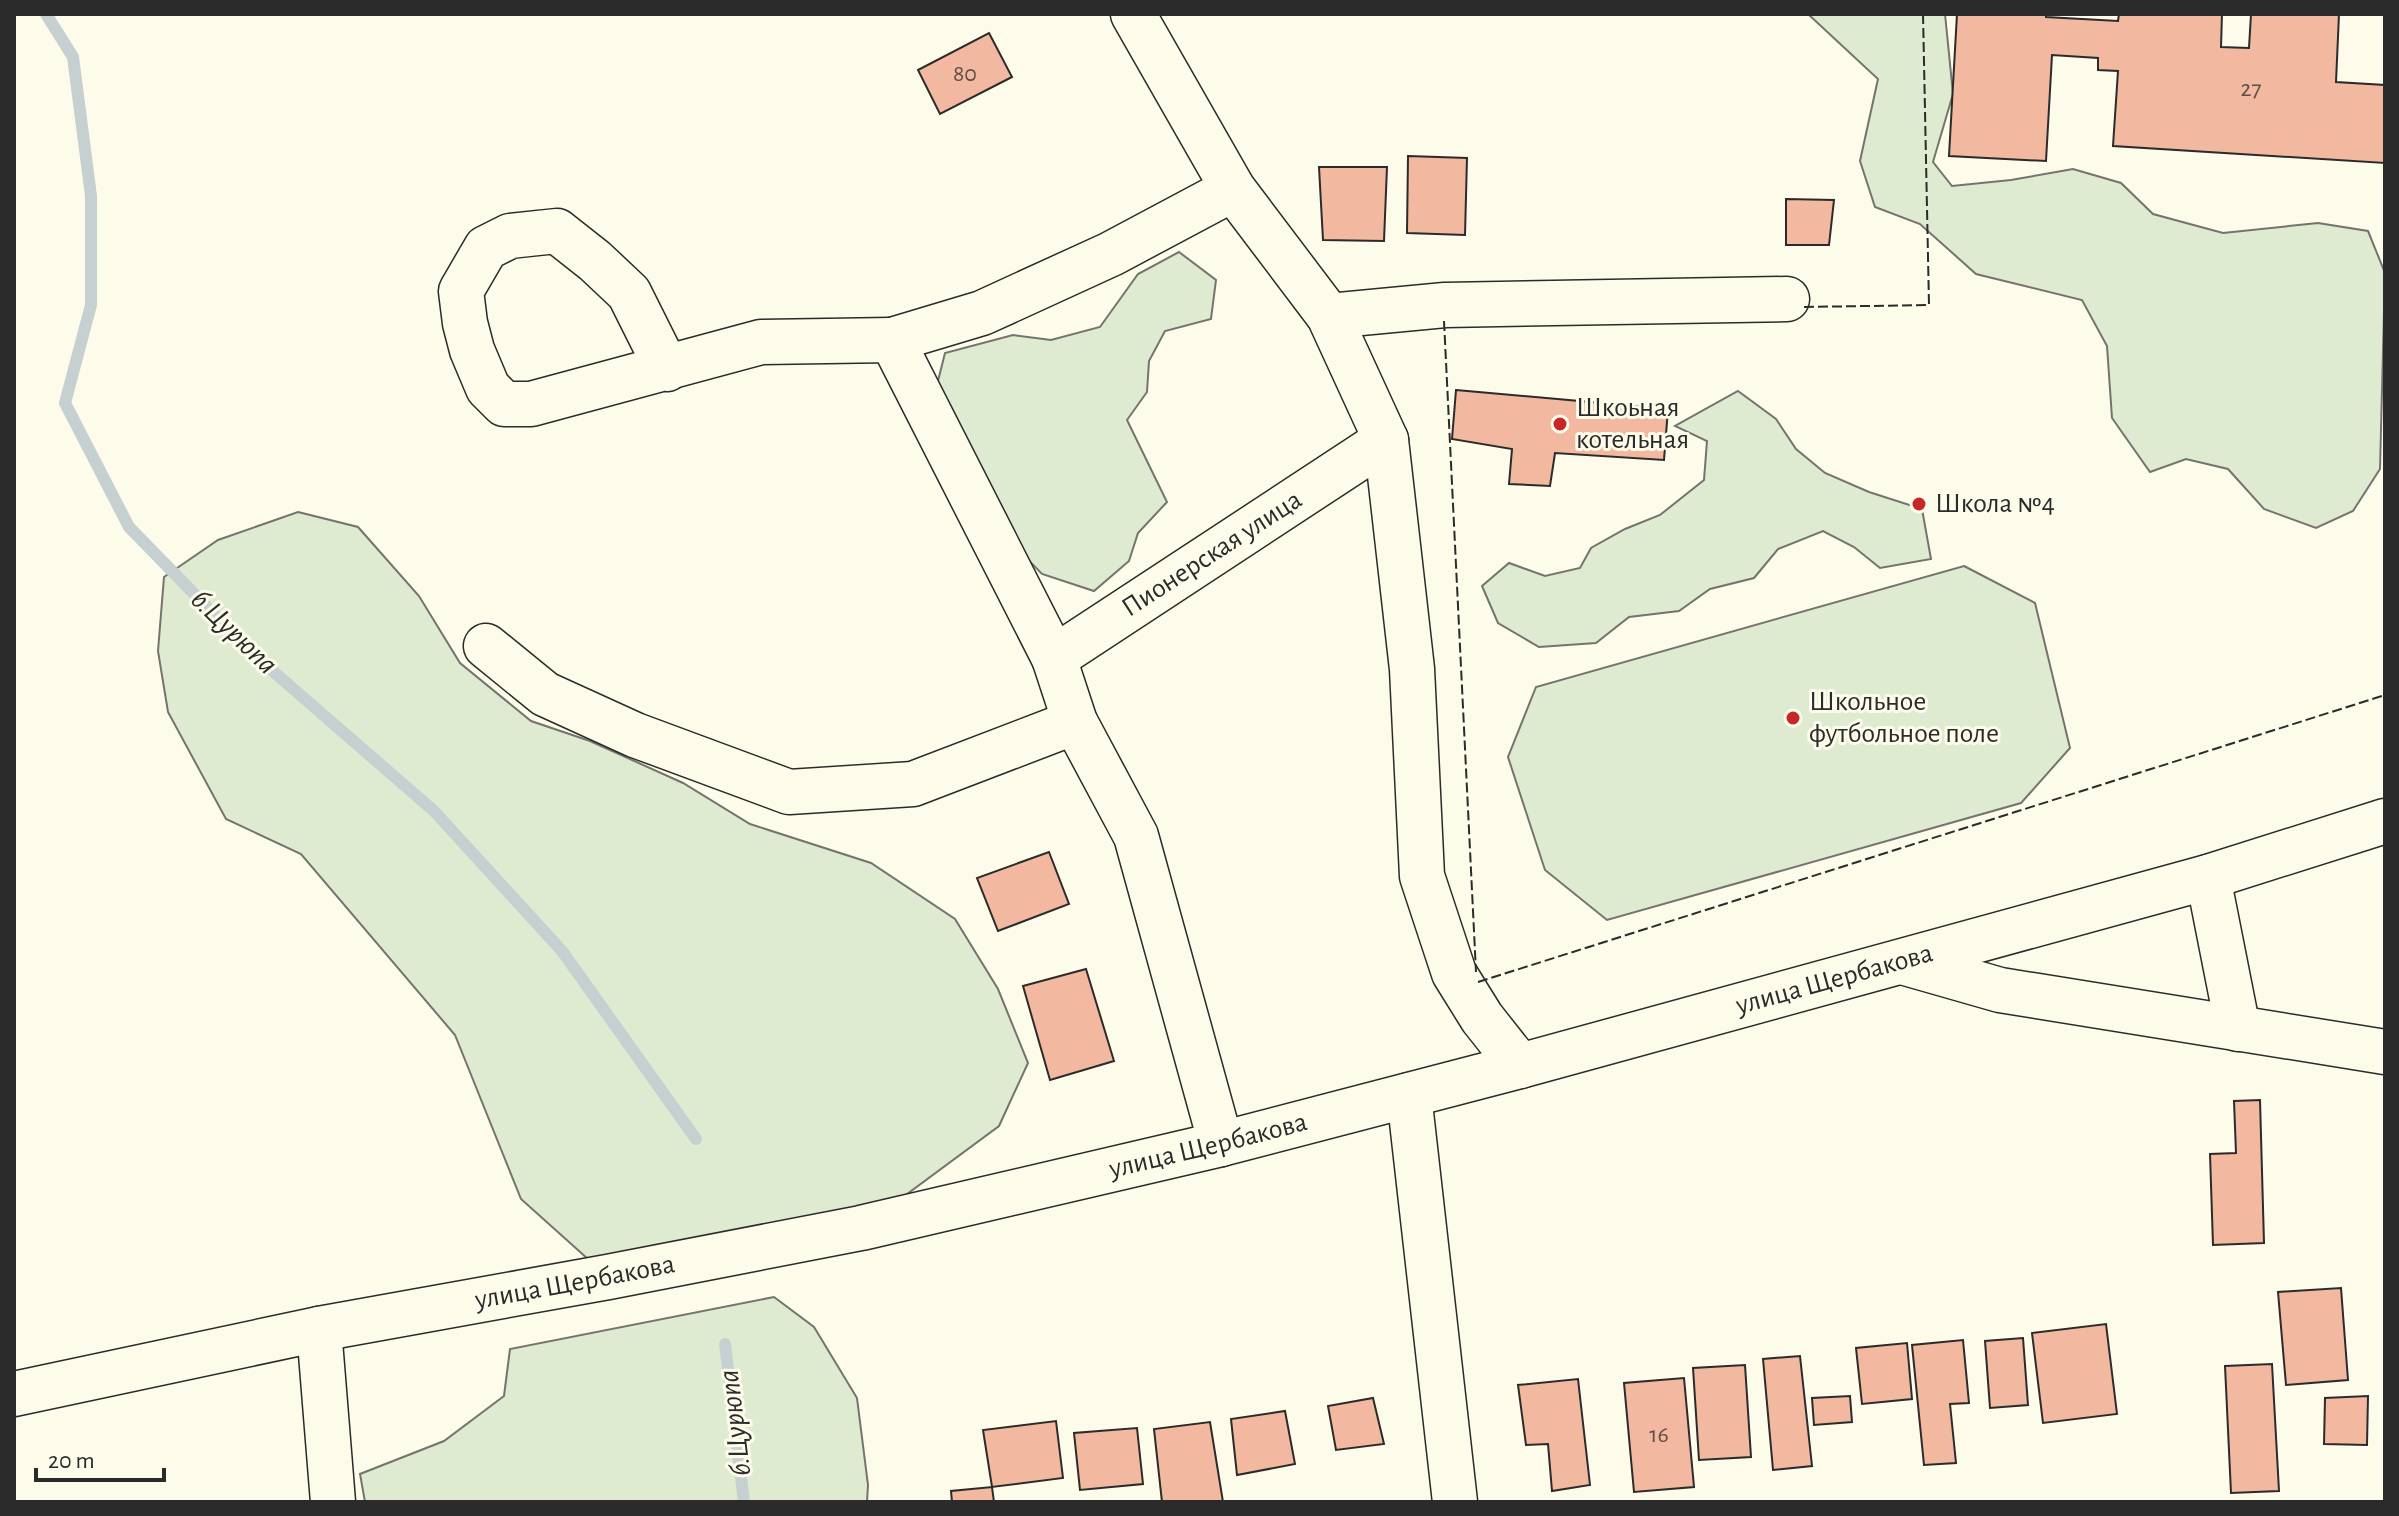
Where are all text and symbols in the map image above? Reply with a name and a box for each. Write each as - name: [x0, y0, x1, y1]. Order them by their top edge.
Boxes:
- house number: 80: [953, 62, 977, 86]
- house number: 27: [2241, 77, 2261, 101]
- place label: Шкоьная котельная: [1576, 394, 1689, 454]
- marker: Шкоьная котельная: [1551, 415, 1569, 433]
- street label: Пионерская улица: [1117, 485, 1307, 623]
- place label: Школа №4: [1935, 490, 2055, 518]
- marker: Школа №4: [1910, 495, 1928, 513]
- water label: б.Цурюпа: [185, 584, 283, 680]
- place label: Школьное футбольное поле: [1809, 688, 1999, 748]
- marker: Школьное футбольное поле: [1784, 709, 1802, 727]
- street label: улица Щербакова: [1732, 939, 1936, 1020]
- street label: улица Щербакова: [1106, 1108, 1310, 1184]
- street label: улица Щербакова: [472, 1250, 678, 1315]
- water label: б.Цурюпа: [714, 1368, 756, 1478]
- house number: 16: [1649, 1423, 1669, 1447]
- scale bar: [36, 1432, 164, 1482]
- text: 20 m: [48, 1449, 95, 1473]

